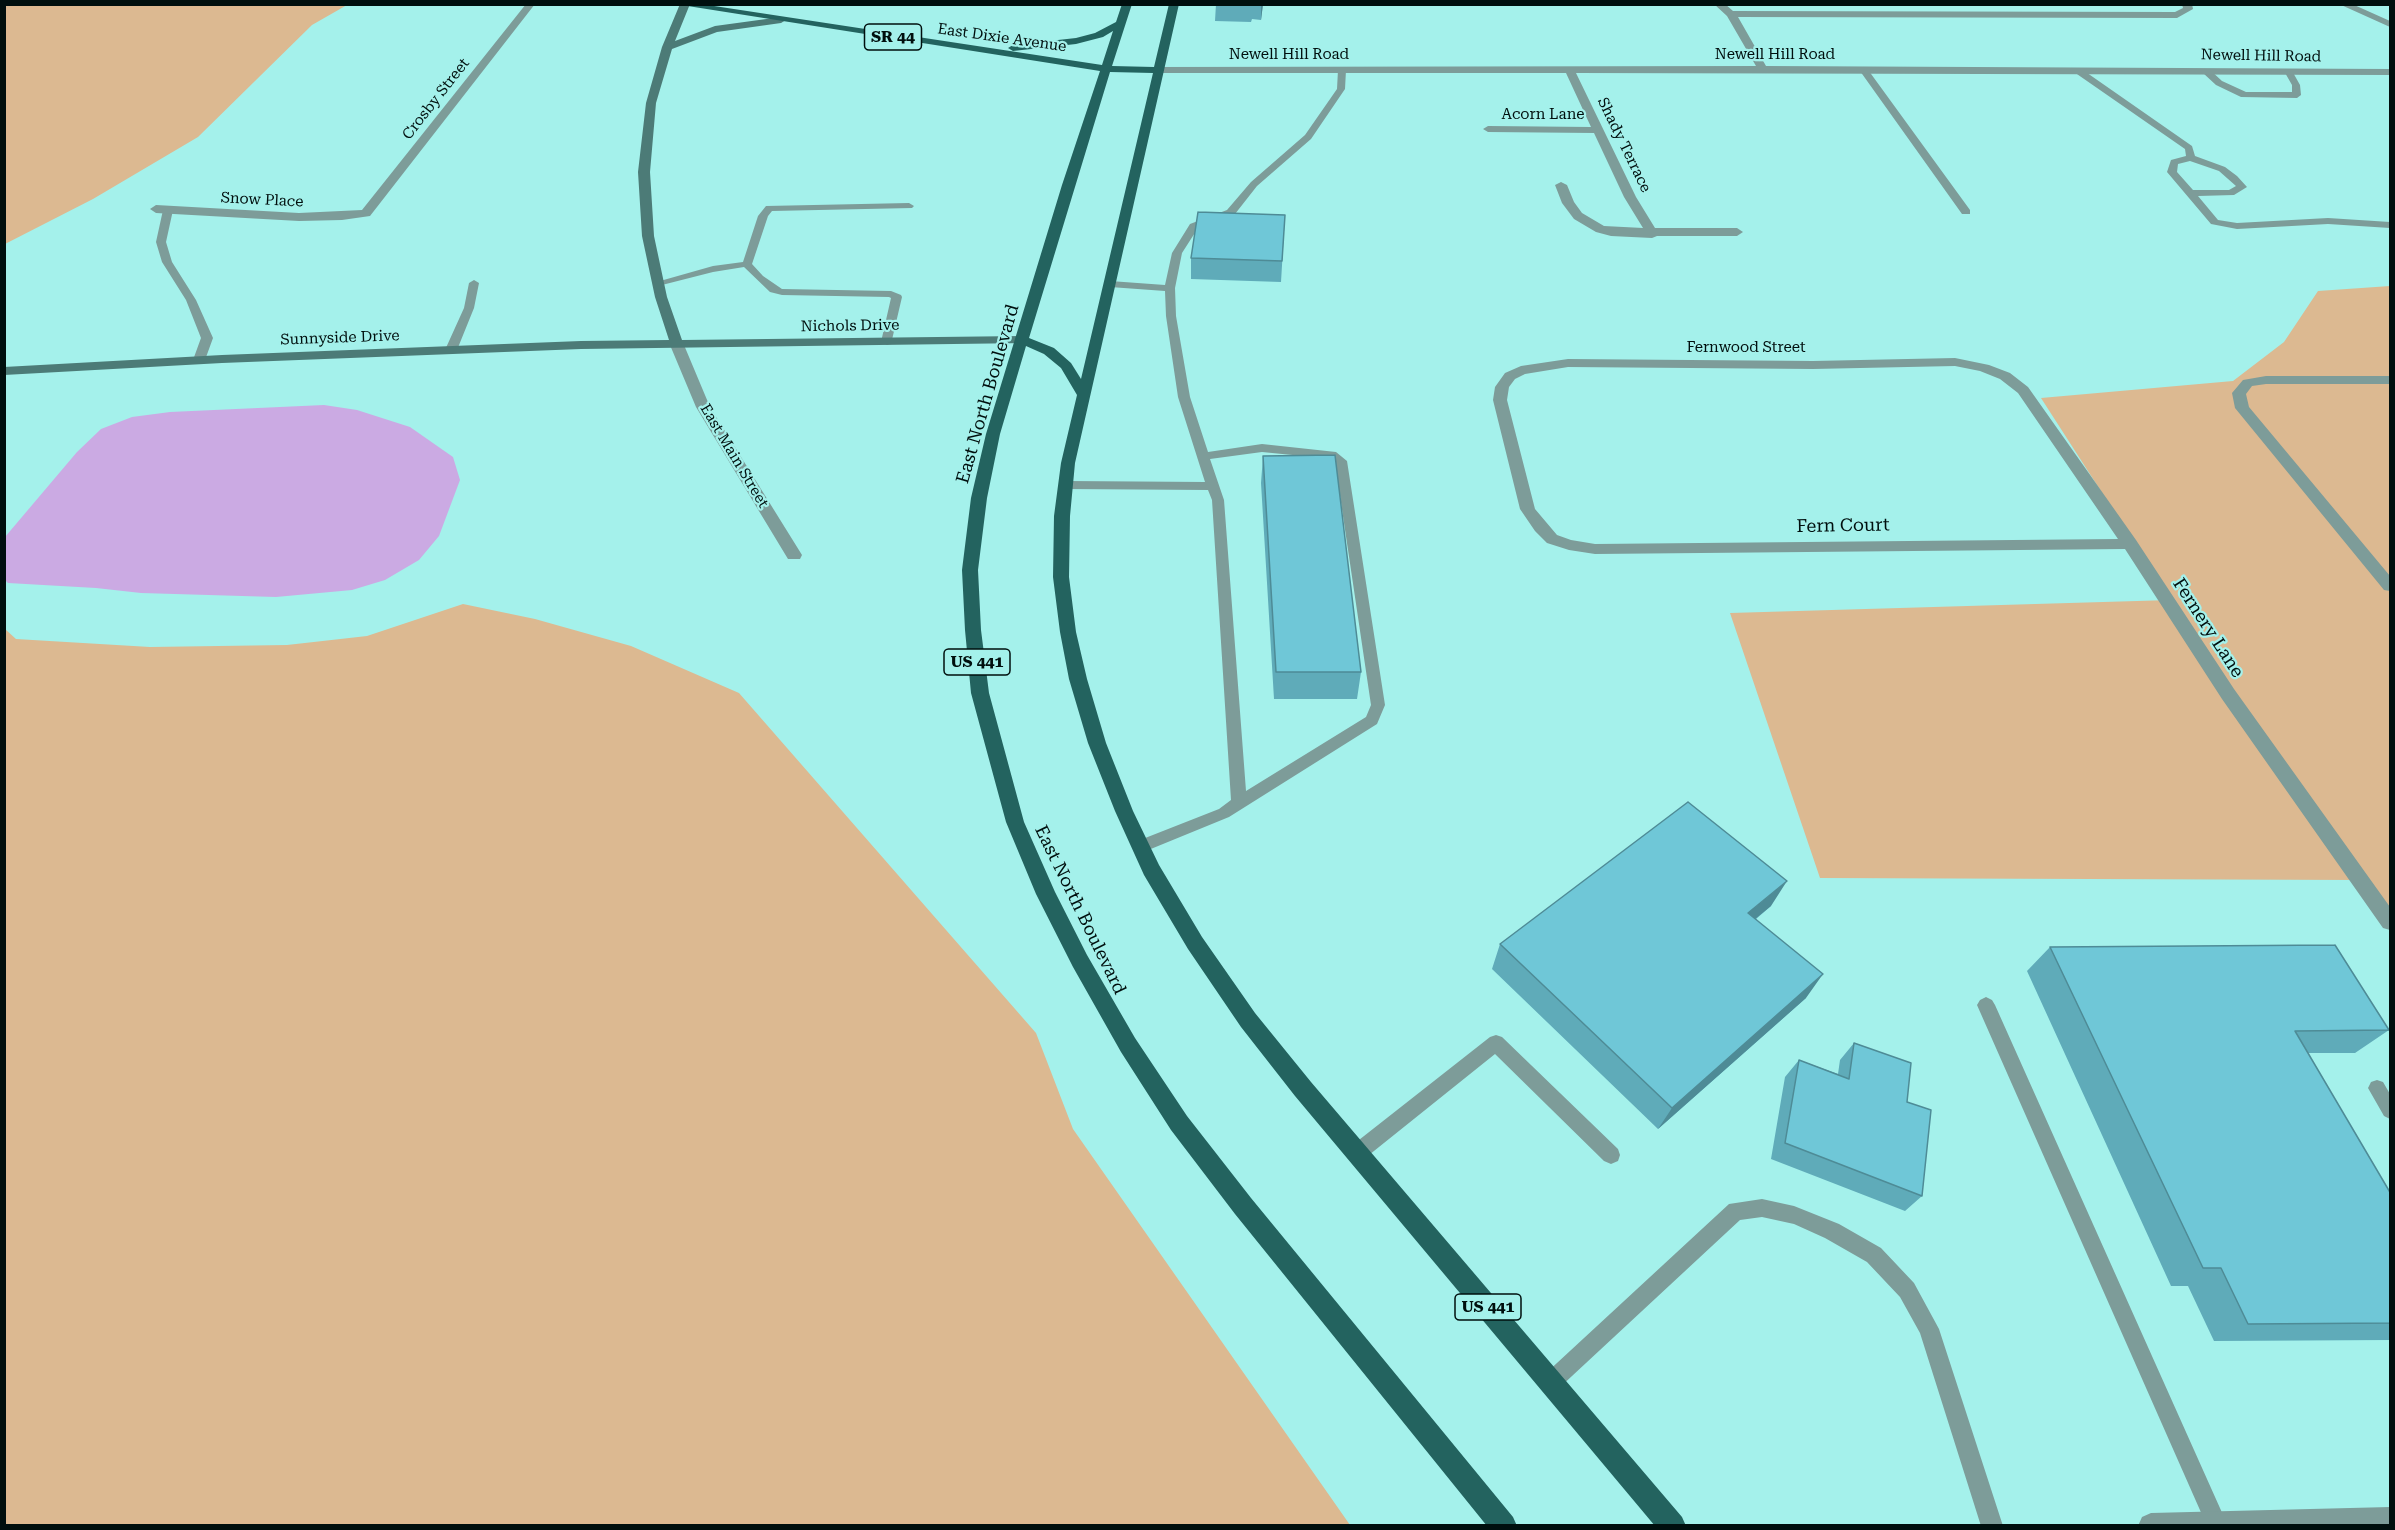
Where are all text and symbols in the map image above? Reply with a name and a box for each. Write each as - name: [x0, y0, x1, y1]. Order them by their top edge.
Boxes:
- street label: East Dixie Avenue: [936, 20, 1068, 56]
- road number: SR 44: [864, 24, 922, 50]
- street label: Newell Hill Road: [1229, 46, 1349, 64]
- street label: Newell Hill Road: [1715, 46, 1835, 64]
- street label: Newell Hill Road: [2201, 46, 2321, 66]
- street label: Crosby Street: [399, 55, 473, 143]
- street label: Shady Terrace: [1593, 95, 1655, 195]
- street label: Acorn Lane: [1501, 106, 1585, 124]
- street label: Snow Place: [220, 189, 304, 211]
- street label: East North Boulevard: [952, 302, 1024, 486]
- street label: Nichols Drive: [800, 316, 900, 336]
- street label: Sunnyside Drive: [280, 327, 400, 349]
- street label: Fernwood Street: [1686, 339, 1806, 357]
- street label: East Main Street: [696, 401, 772, 511]
- street label: Fern Court: [1796, 514, 1890, 538]
- street label: Fernery Lane: [2168, 574, 2248, 682]
- road number: US 441: [944, 649, 1010, 675]
- street label: East North Boulevard: [1030, 822, 1130, 998]
- road number: US 441: [1455, 1294, 1521, 1320]

